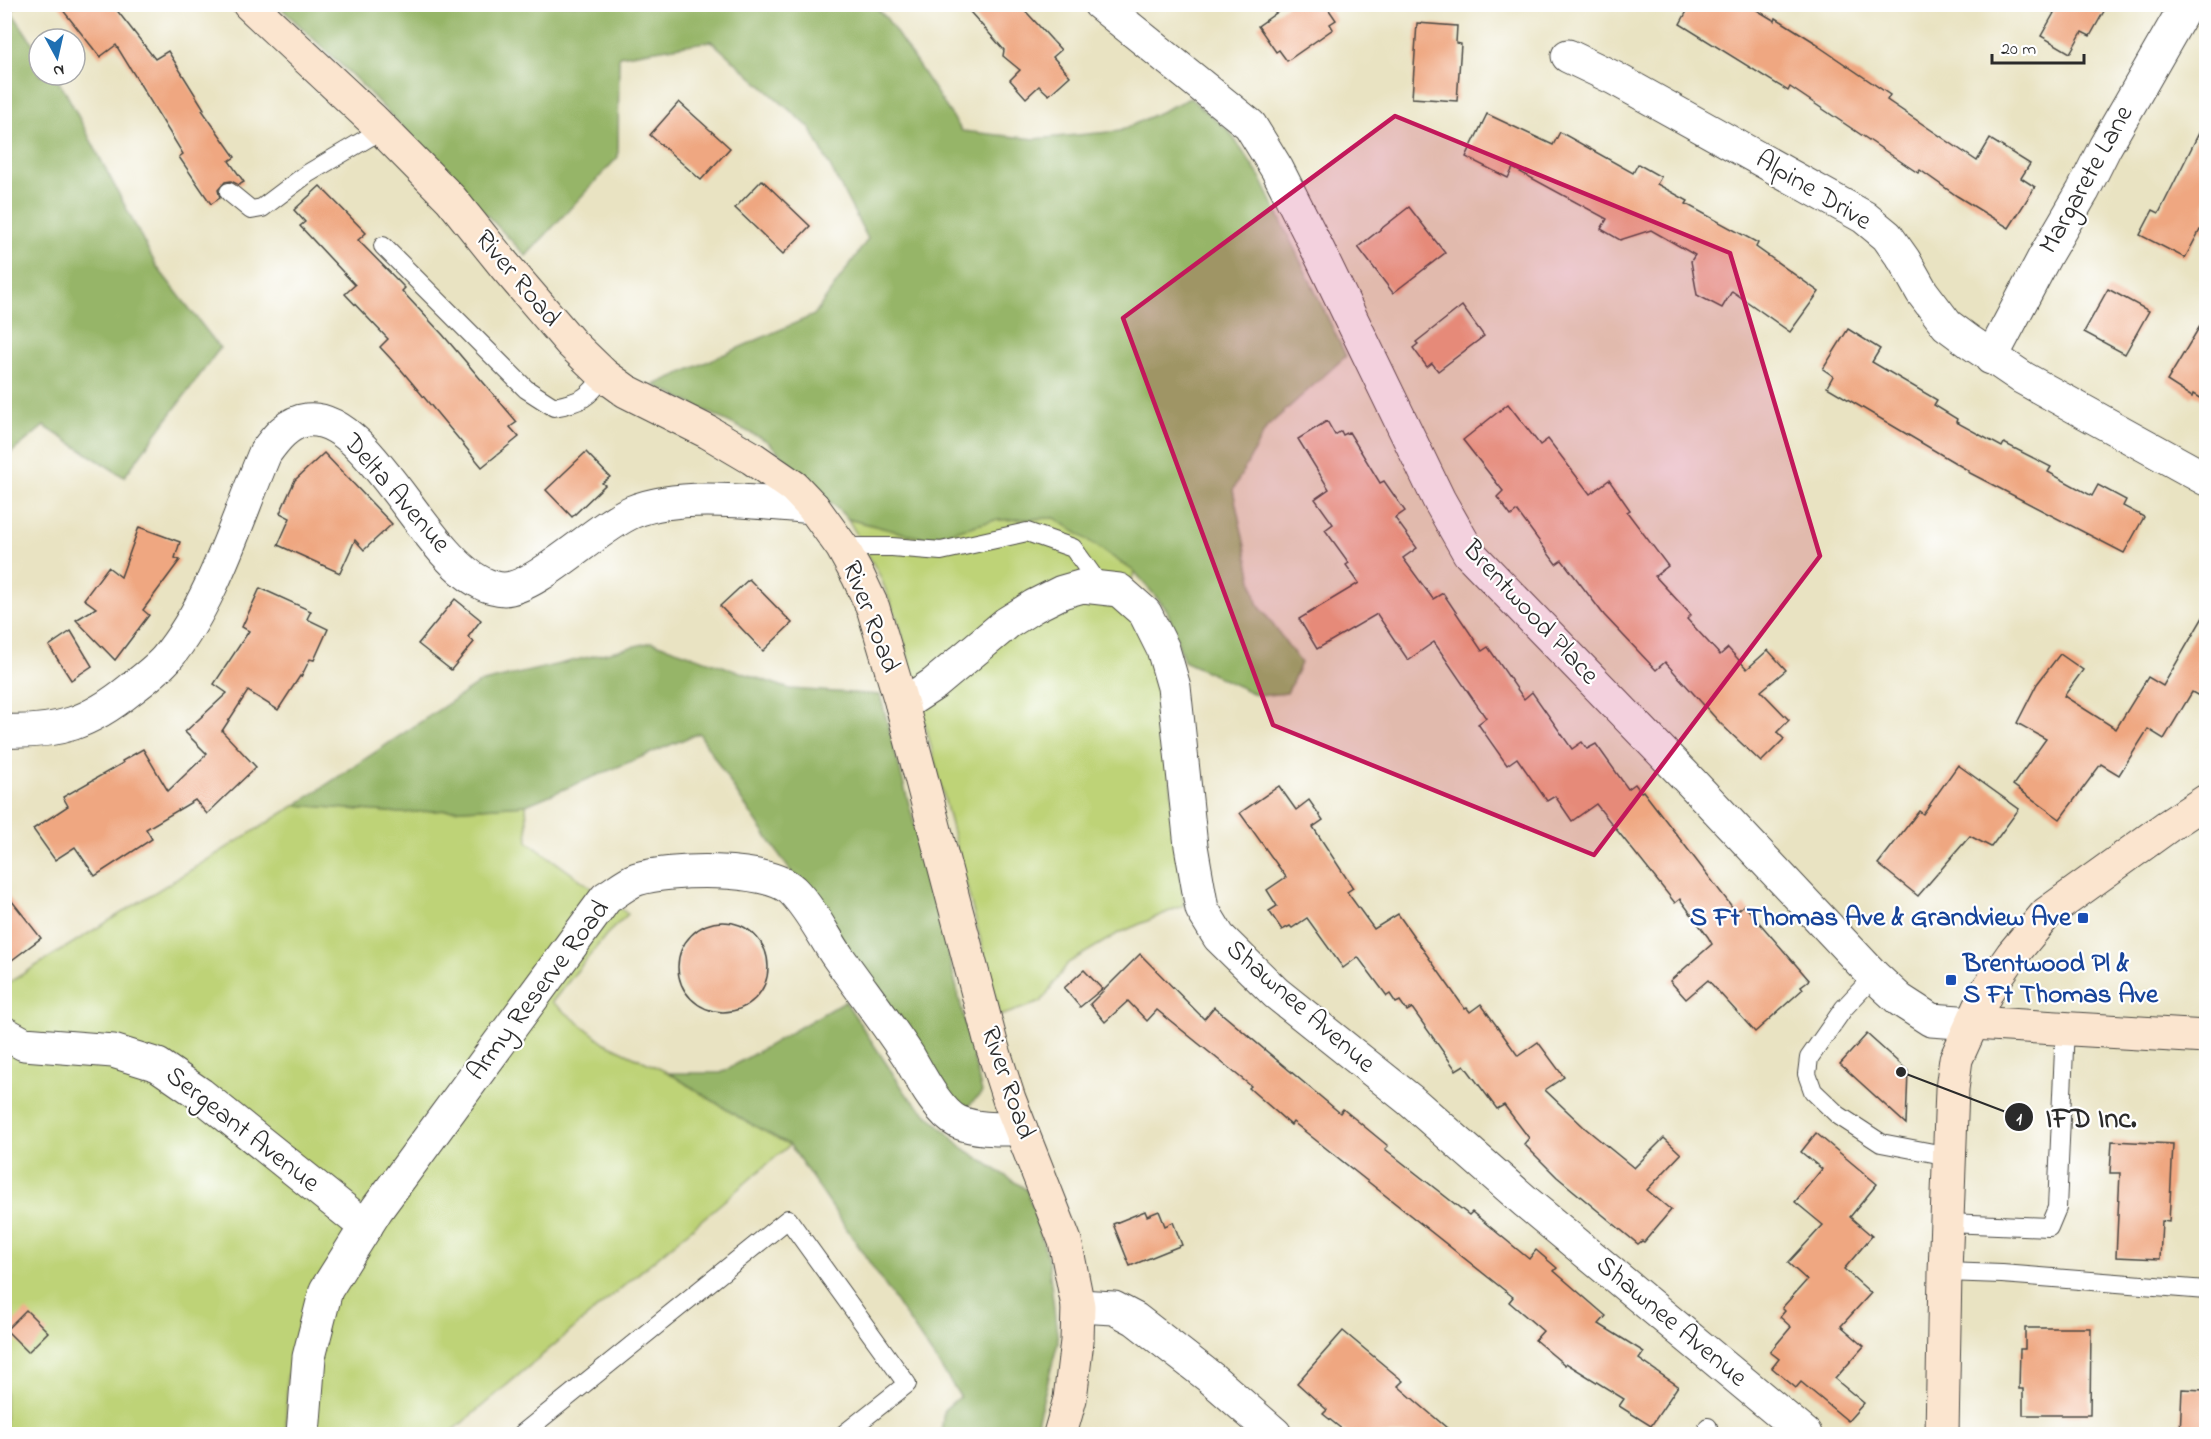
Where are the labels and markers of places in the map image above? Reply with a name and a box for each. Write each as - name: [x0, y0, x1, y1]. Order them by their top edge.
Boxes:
- place label: S Ft Thomas Ave & Grandview Ave: [1690, 899, 2072, 938]
- marker: S Ft Thomas Ave & Grandview Ave: [2076, 911, 2090, 925]
- place label: Brentwood Pl & S Ft Thomas Ave: [1961, 945, 2159, 1015]
- marker: Brentwood Pl & S Ft Thomas Ave: [1944, 973, 1958, 987]
- callout: IFD Inc.: [2004, 1094, 2148, 1140]

